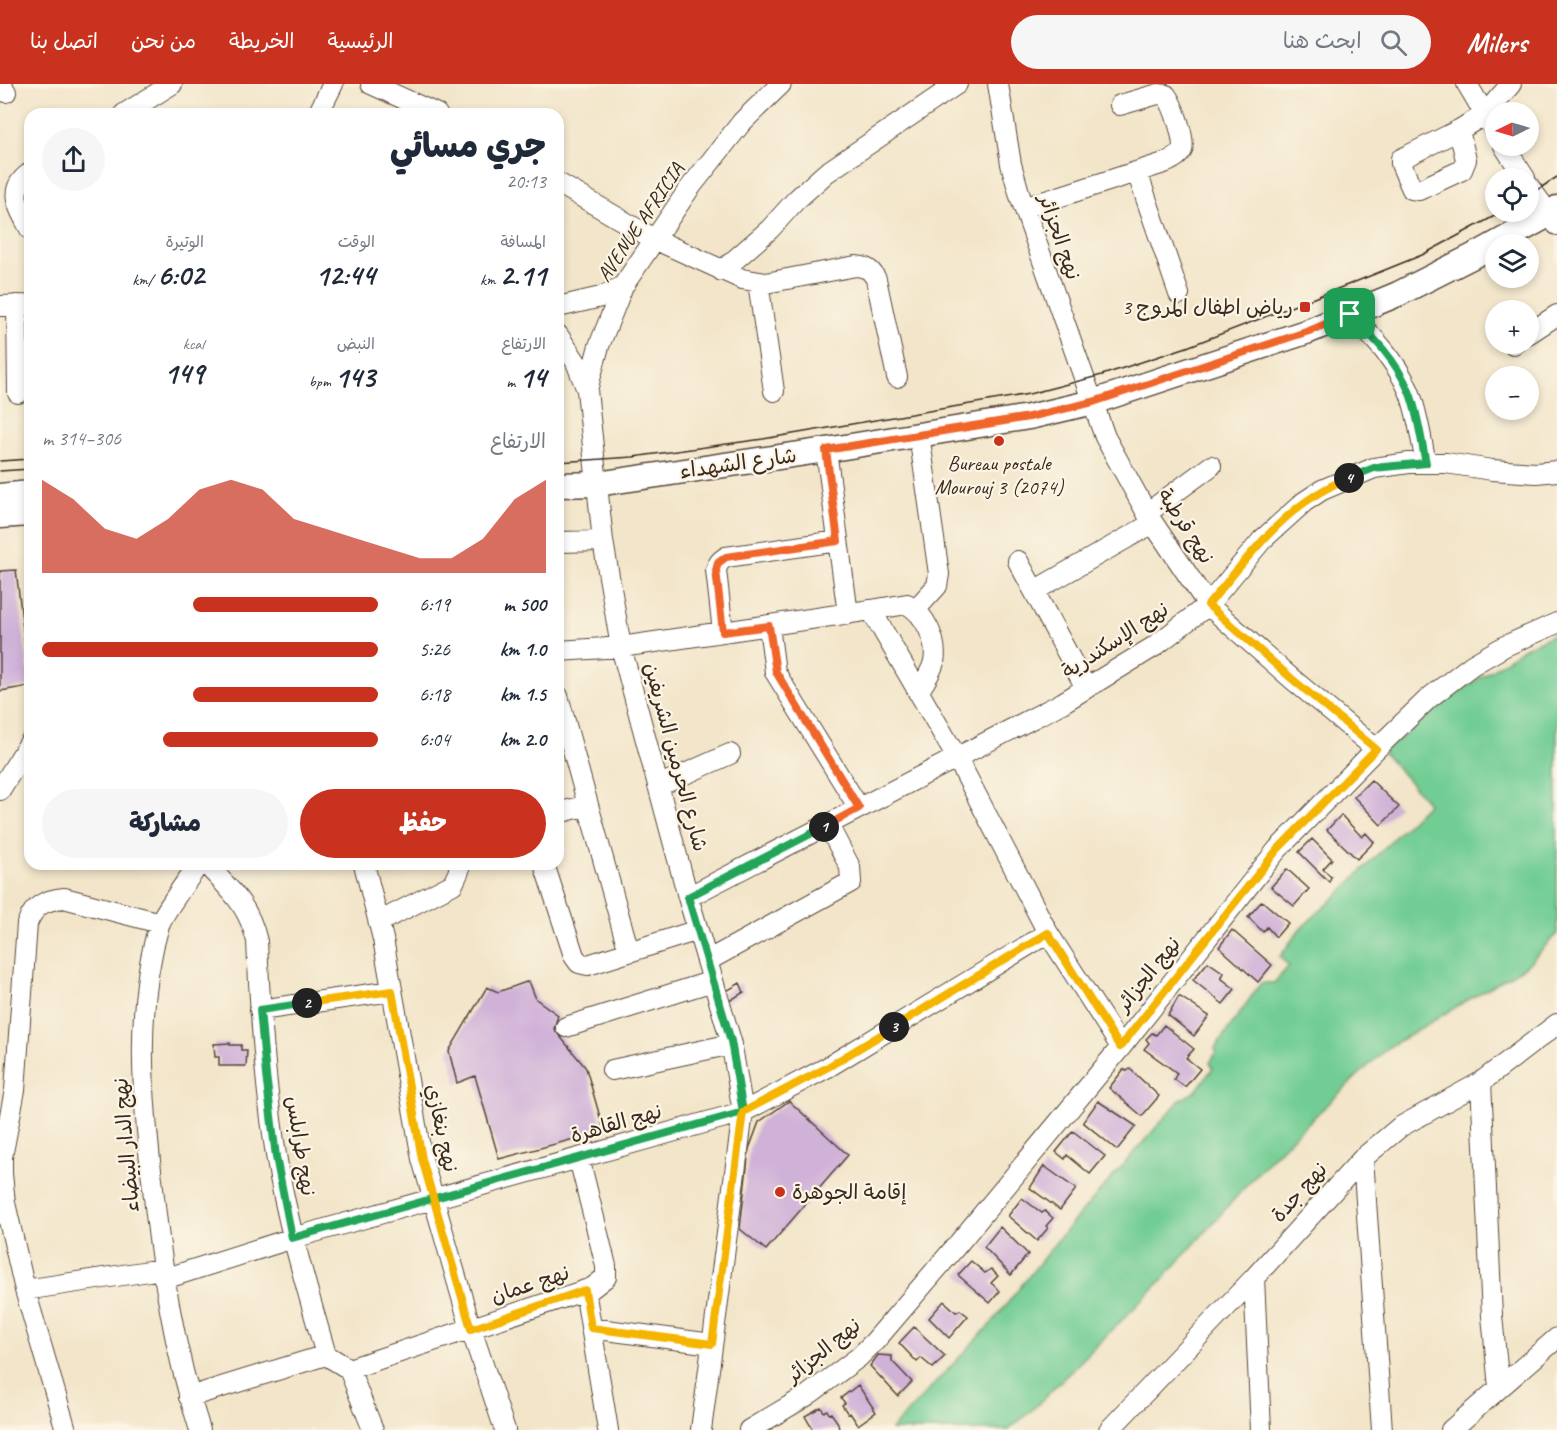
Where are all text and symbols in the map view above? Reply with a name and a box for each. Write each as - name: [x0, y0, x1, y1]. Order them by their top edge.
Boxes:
- search box: [1011, 15, 1431, 69]
- text: Milers: [1467, 25, 1527, 60]
- icon: search: [1377, 26, 1410, 59]
- text: ابحث هنا: [1283, 27, 1362, 55]
- text: اتصل بنا: [30, 28, 98, 54]
- text: من نحن: [131, 28, 196, 54]
- text: الخريطة: [229, 28, 295, 54]
- text: الرئيسية: [328, 28, 393, 54]
- north arrow: [1485, 102, 1539, 156]
- map controls: [1485, 102, 1539, 420]
- text: جري مسائي: [390, 125, 546, 167]
- button: share: [42, 128, 105, 191]
- street label: AVENUE AFRICIA: [591, 157, 690, 287]
- button: locate: [1485, 168, 1539, 222]
- text: 20:13: [506, 169, 546, 194]
- street label: نهج الجزائر: [1032, 189, 1087, 284]
- text: الوتيرة: [165, 232, 204, 252]
- text: الوقت: [338, 232, 375, 252]
- text: المسافة: [500, 232, 546, 252]
- button: layers: [1485, 234, 1539, 288]
- text: 6:02: [157, 256, 204, 294]
- text: 12:44: [315, 256, 375, 294]
- text: 2.11: [500, 256, 546, 294]
- text: /km: [132, 270, 157, 290]
- text: km: [480, 270, 500, 290]
- pin: [1324, 288, 1375, 339]
- place label: رياض اطفال المروج 3: [1122, 294, 1293, 321]
- icon: arrive: [1333, 297, 1366, 330]
- marker: رياض اطفال المروج 3: [1298, 300, 1312, 314]
- button: +: [1485, 300, 1539, 354]
- text: kcal: [183, 334, 204, 354]
- text: النبض: [337, 334, 375, 354]
- text: الارتفاع: [501, 334, 546, 354]
- text: 149: [164, 354, 204, 392]
- text: 143: [335, 358, 375, 396]
- text: 14: [519, 358, 546, 396]
- button: −: [1485, 366, 1539, 420]
- text: bpm: [309, 372, 335, 392]
- text: m: [506, 372, 519, 392]
- text: 306–314 m: [42, 426, 121, 451]
- text: الارتفاع: [490, 429, 546, 454]
- marker: Bureau postale Mourouj 3 (2074): [992, 434, 1006, 448]
- street label: شارع الشهداء: [678, 442, 798, 486]
- place label: Bureau postale Mourouj 3 (2074): [935, 450, 1064, 500]
- pin: 4: [1334, 463, 1364, 493]
- text: 4: [1345, 468, 1353, 488]
- street label: نهج قرطبة: [1151, 483, 1220, 569]
- text: 6:19: [419, 592, 450, 617]
- text: 500 m: [503, 592, 546, 617]
- street label: نهج الإسكندرية: [1057, 596, 1174, 685]
- text: 5:26: [419, 637, 450, 662]
- text: 1.0 km: [499, 637, 546, 662]
- street label: شارع الحرمين الشريفين: [636, 660, 714, 855]
- text: 6:18: [419, 682, 450, 707]
- text: 1.5 km: [500, 682, 546, 707]
- text: 6:04: [419, 727, 450, 752]
- text: 2.0 km: [499, 727, 546, 752]
- button: مشاركة: [42, 789, 288, 858]
- button: حفظ: [300, 789, 546, 858]
- pin: 1: [809, 812, 839, 842]
- text: 1: [820, 817, 828, 837]
- street label: نهج الجزائر: [1109, 931, 1187, 1019]
- pin: 2: [292, 988, 322, 1018]
- text: 2: [303, 993, 311, 1013]
- pin: 3: [879, 1012, 909, 1042]
- text: 3: [890, 1017, 898, 1037]
- street label: نهج الدار البيضاء: [107, 1076, 146, 1213]
- street label: نهج بنغازي: [418, 1082, 464, 1175]
- street label: نهج طرابلس: [279, 1094, 322, 1198]
- street label: نهج القاهرة: [567, 1098, 665, 1149]
- street label: نهج جدة: [1265, 1157, 1333, 1228]
- place label: إقامة الجوهرة: [792, 1179, 907, 1205]
- marker: إقامة الجوهرة: [773, 1185, 787, 1199]
- street label: نهج عمان: [487, 1259, 573, 1310]
- street label: نهج الجزائر: [779, 1312, 866, 1390]

